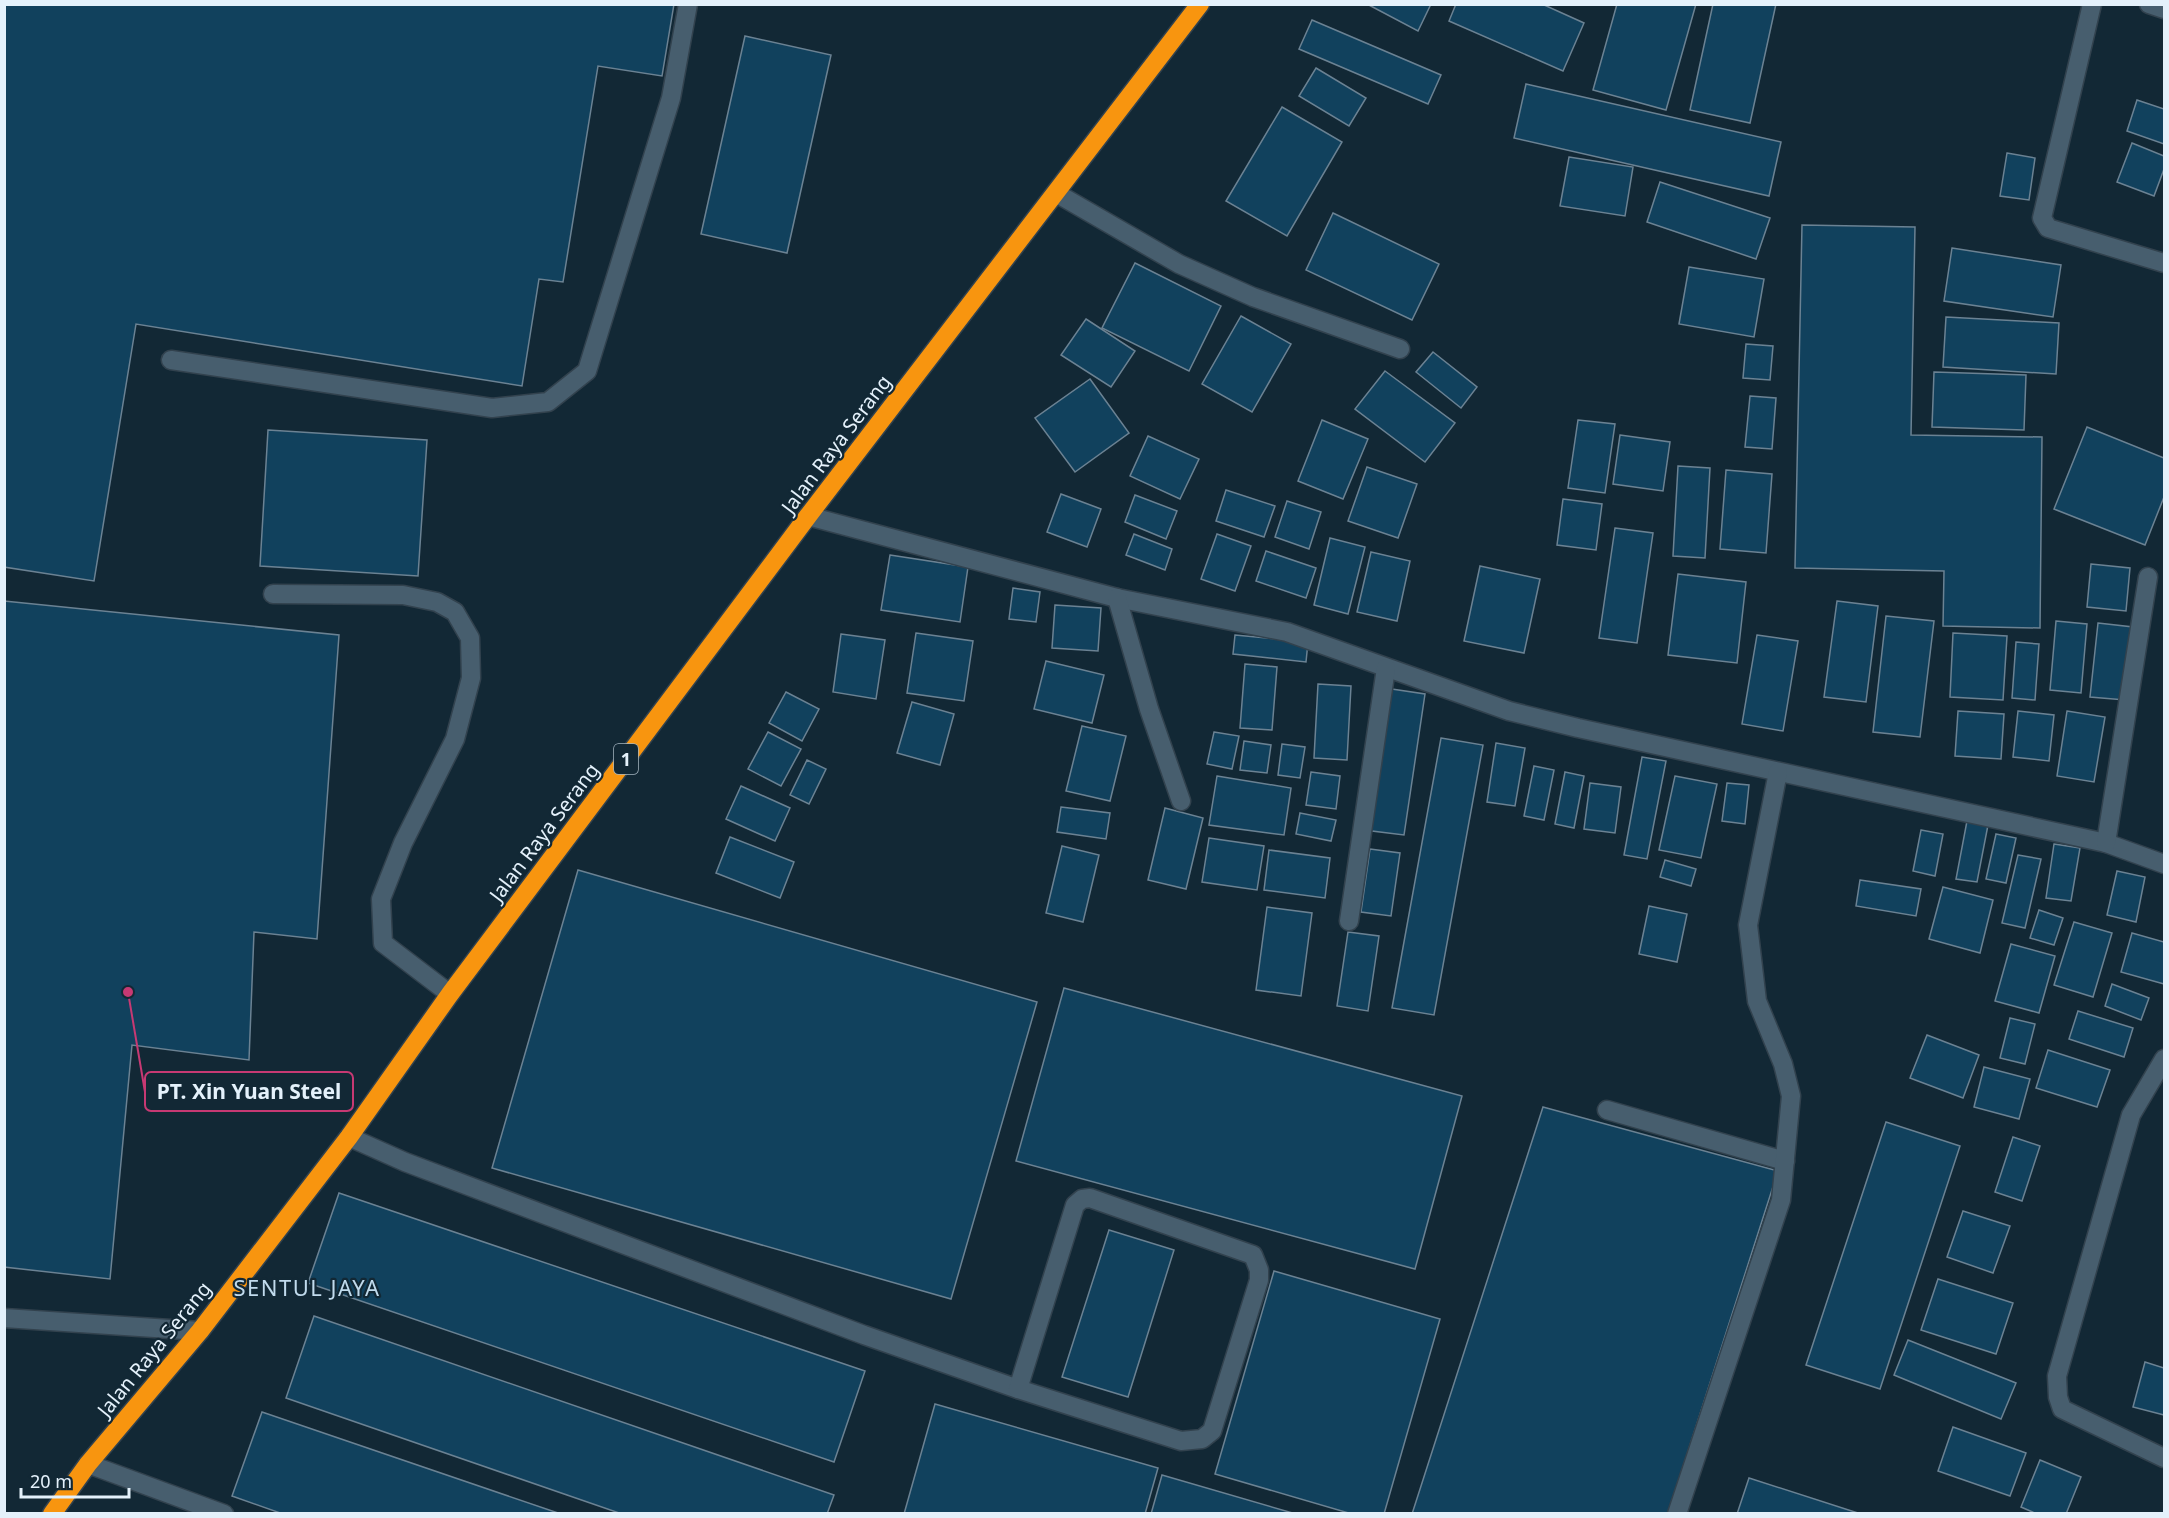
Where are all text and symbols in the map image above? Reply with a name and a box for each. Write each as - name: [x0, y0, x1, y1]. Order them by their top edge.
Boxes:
- street label: Jalan Raya Serang: [774, 369, 897, 520]
- road number: 1: [614, 744, 638, 774]
- street label: Jalan Raya Serang: [482, 757, 605, 908]
- callout: PT. Xin Yuan Steel: [145, 1072, 353, 1111]
- text: PT. Xin Yuan Steel: [157, 1077, 341, 1105]
- district label: SENTUL JAYA: [233, 1272, 381, 1302]
- street label: Jalan Raya Serang: [90, 1276, 217, 1424]
- scale bar: [21, 1461, 129, 1499]
- text: 20 m: [30, 1469, 72, 1493]

